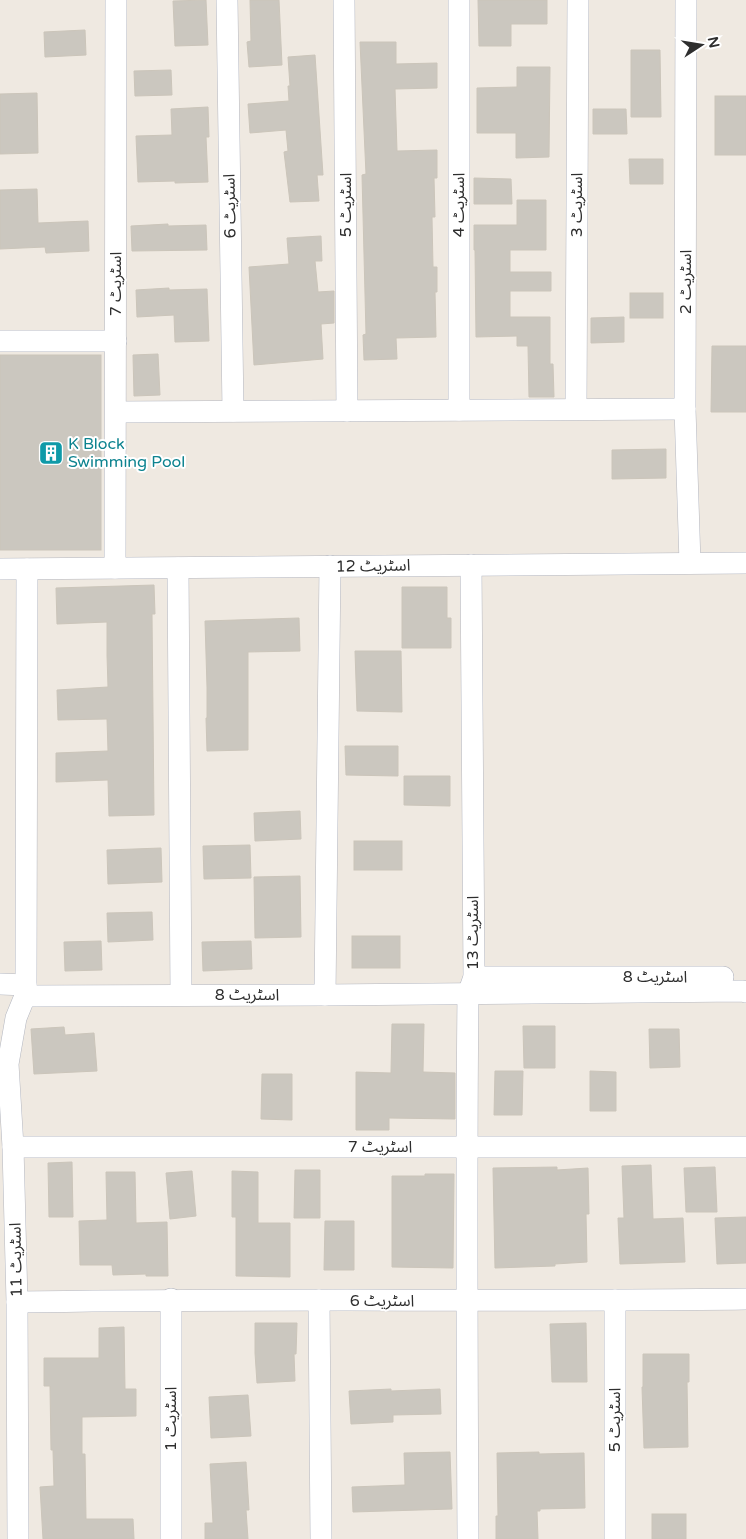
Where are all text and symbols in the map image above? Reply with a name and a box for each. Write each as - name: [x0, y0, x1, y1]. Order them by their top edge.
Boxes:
- north arrow: [676, 20, 726, 70]
- text: N: [704, 35, 723, 50]
- street label: اسٹریٹ 6: [219, 173, 241, 239]
- street label: اسٹریٹ 5: [336, 173, 356, 237]
- street label: اسٹریٹ 4: [449, 173, 469, 237]
- street label: اسٹریٹ 3: [567, 173, 587, 237]
- street label: اسٹریٹ 2: [676, 250, 696, 314]
- street label: اسٹریٹ 7: [106, 252, 126, 316]
- place label: K Block Swimming Pool: [68, 434, 185, 472]
- building icon: K Block Swimming Pool: [38, 440, 64, 466]
- street label: اسٹریٹ 12: [335, 555, 411, 577]
- street label: اسٹریٹ 13: [463, 896, 483, 970]
- street label: اسٹریٹ 8: [623, 967, 687, 987]
- street label: اسٹریٹ 8: [215, 985, 279, 1005]
- street label: اسٹریٹ 7: [348, 1137, 412, 1157]
- street label: اسٹریٹ 11: [5, 1222, 27, 1298]
- street label: اسٹریٹ 6: [350, 1291, 414, 1311]
- street label: اسٹریٹ 1: [161, 1387, 181, 1451]
- street label: اسٹریٹ 5: [605, 1388, 625, 1452]

